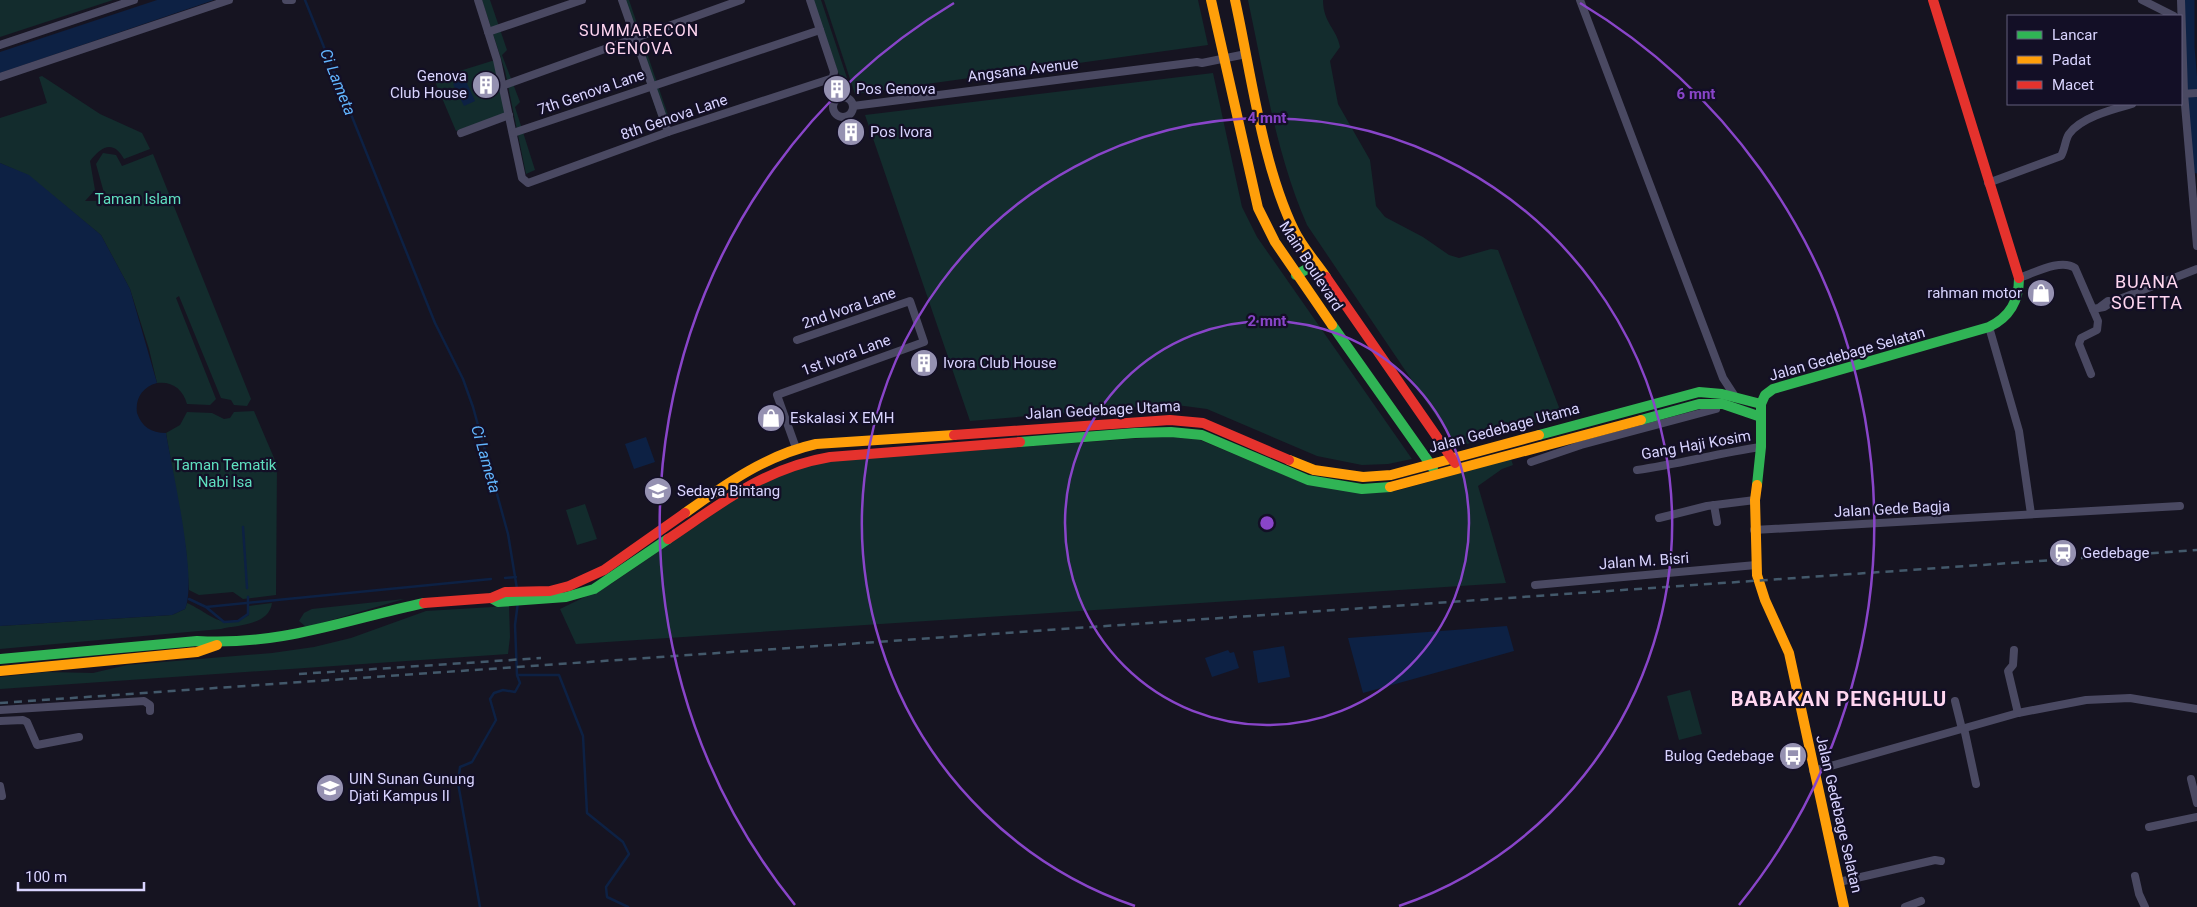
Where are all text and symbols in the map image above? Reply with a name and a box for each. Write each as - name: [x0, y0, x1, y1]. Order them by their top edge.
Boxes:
- legend: [2007, 15, 2182, 105]
- district label: SUMMARECON GENOVA: [579, 21, 699, 58]
- text: Lancar: [2052, 26, 2098, 44]
- water label: Ci Lameta: [316, 46, 360, 118]
- text: Padat: [2052, 51, 2091, 69]
- street label: Angsana Avenue: [967, 54, 1080, 86]
- street label: 7th Genova Lane: [535, 65, 647, 119]
- place label: Genova Club House: [390, 67, 467, 102]
- building icon: Genova Club House: [471, 70, 501, 100]
- building icon: Pos Genova: [822, 74, 852, 104]
- text: Macet: [2052, 76, 2094, 94]
- place label: Pos Genova: [856, 80, 936, 98]
- text: 6 mnt: [1677, 85, 1715, 103]
- street label: 8th Genova Lane: [618, 90, 730, 144]
- text: 4 mnt: [1248, 109, 1286, 127]
- building icon: Pos Ivora: [836, 117, 866, 147]
- place label: Pos Ivora: [870, 123, 932, 141]
- park label: Taman Islam: [95, 190, 181, 208]
- street label: Main Boulevard: [1275, 218, 1347, 314]
- district label: BUANA SOETTA: [2111, 271, 2183, 313]
- shop icon: rahman motor: [2026, 278, 2056, 308]
- street label: 2nd Ivora Lane: [800, 284, 898, 332]
- place label: rahman motor: [1927, 284, 2022, 302]
- text: 2 mnt: [1248, 312, 1286, 330]
- street label: Jalan Gedebage Selatan: [1767, 323, 1927, 385]
- street label: 1st Ivora Lane: [799, 330, 893, 379]
- building icon: Ivora Club House: [909, 348, 939, 378]
- place label: Ivora Club House: [943, 354, 1057, 372]
- street label: Jalan Gedebage Utama: [1025, 397, 1181, 423]
- street label: Jalan Gedebage Utama: [1427, 399, 1581, 457]
- shop icon: Eskalasi X EMH: [756, 403, 786, 433]
- place label: Eskalasi X EMH: [790, 409, 894, 427]
- water label: Ci Lameta: [467, 423, 505, 495]
- street label: Gang Haji Kosim: [1640, 427, 1752, 463]
- park label: Taman Tematik Nabi Isa: [174, 456, 277, 491]
- school or university icon: Sedaya Bintang: [643, 476, 673, 506]
- place label: Sedaya Bintang: [677, 482, 780, 500]
- street label: Jalan Gede Bagja: [1833, 497, 1951, 521]
- centre of rings: [1258, 514, 1276, 532]
- station icon: Gedebage: [2048, 538, 2078, 568]
- place label: Gedebage: [2082, 544, 2150, 562]
- street label: Jalan M. Bisri: [1598, 549, 1690, 573]
- district label: BABAKAN PENGHULU: [1731, 687, 1947, 711]
- street label: Jalan Gedebage Selatan: [1812, 733, 1866, 895]
- bus stop icon: Bulog Gedebage: [1778, 741, 1808, 771]
- place label: Bulog Gedebage: [1664, 747, 1774, 765]
- place label: UIN Sunan Gunung Djati Kampus II: [349, 770, 475, 805]
- school or university icon: UIN Sunan Gunung Djati Kampus II: [315, 773, 345, 803]
- scale bar: [18, 860, 144, 892]
- text: 100 m: [25, 868, 67, 886]

